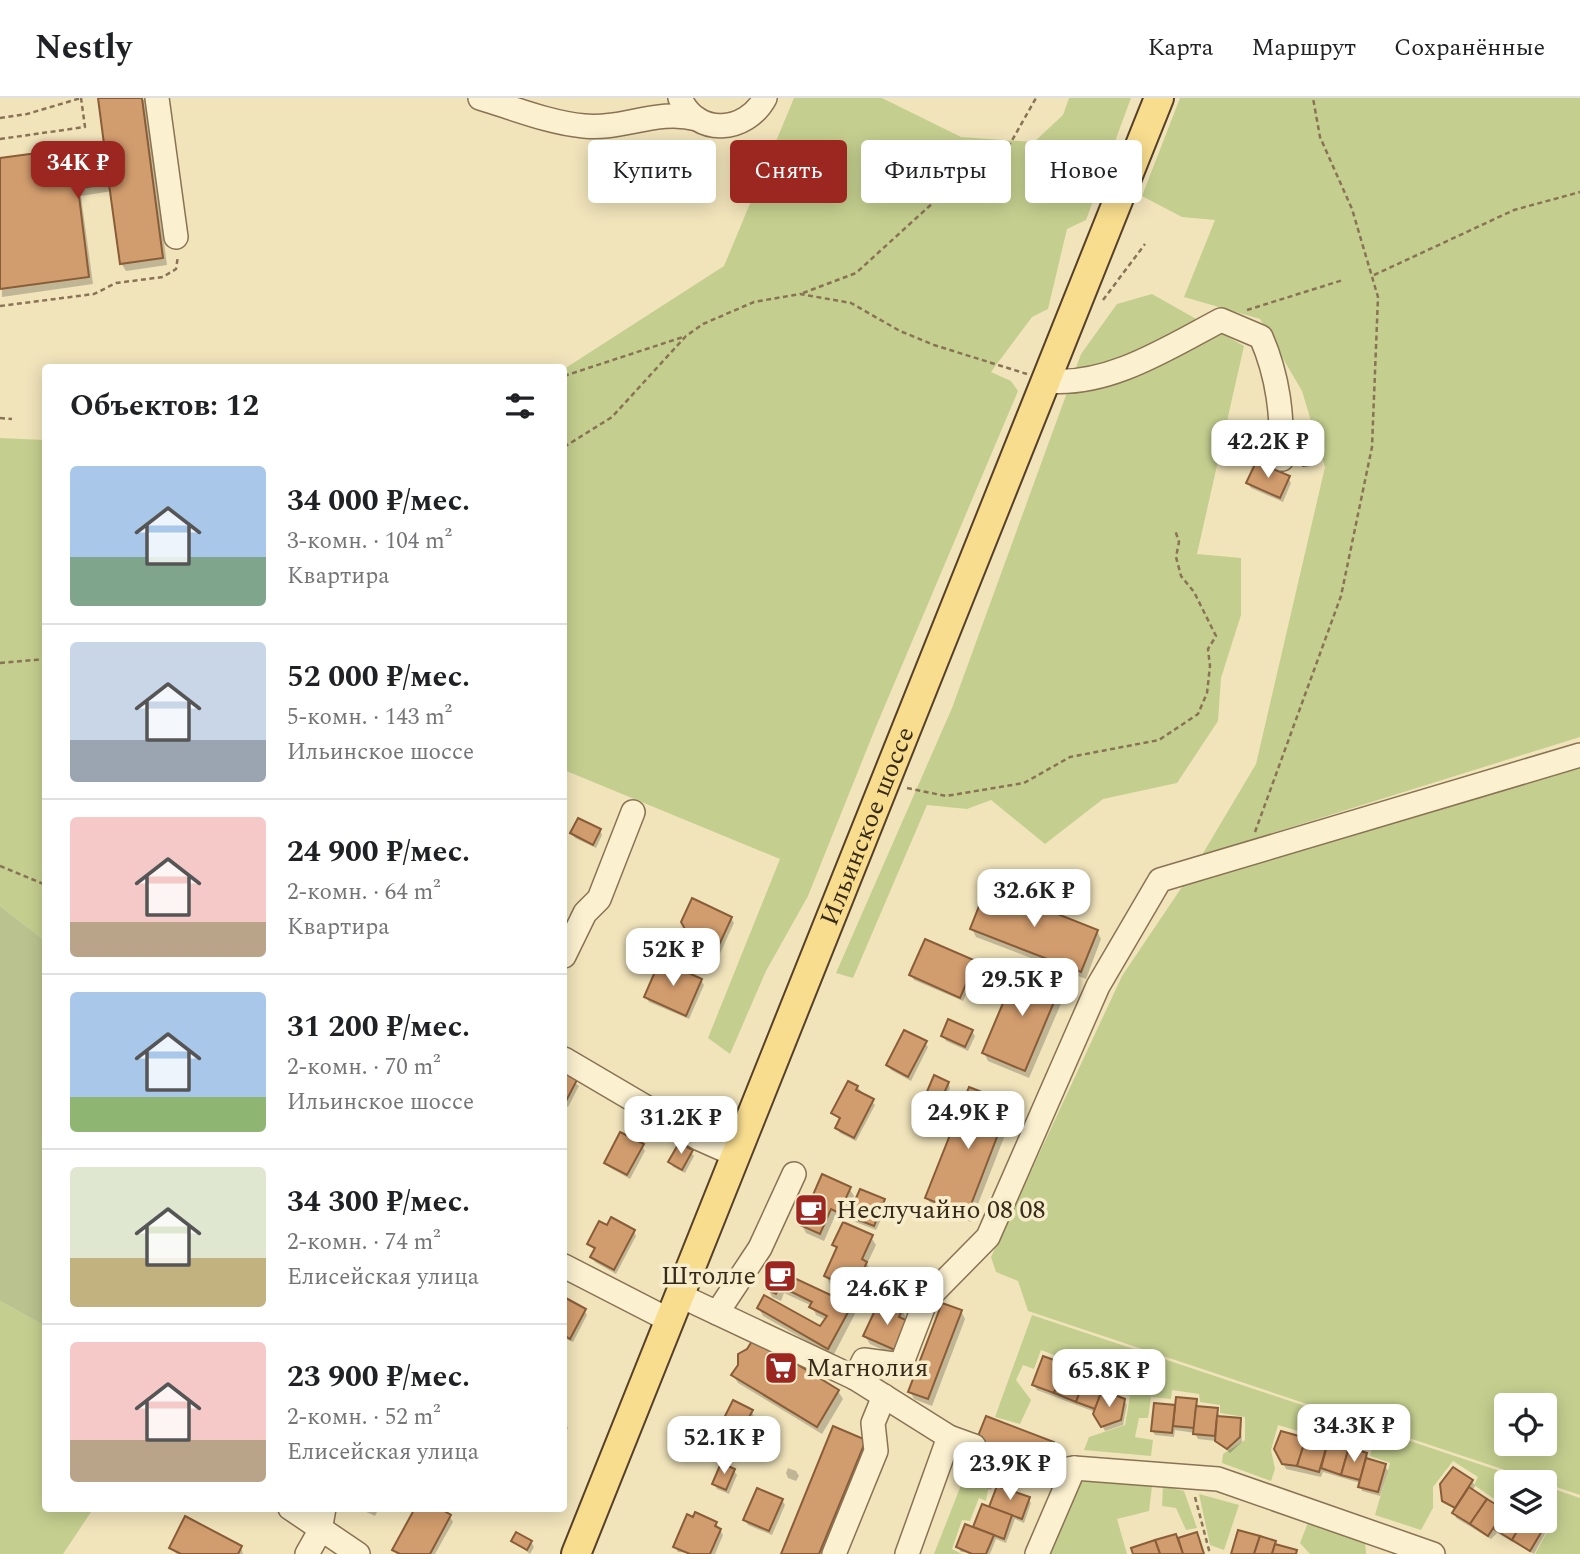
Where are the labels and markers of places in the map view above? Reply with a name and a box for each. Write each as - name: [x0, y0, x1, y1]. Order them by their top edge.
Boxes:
- pin: 34K ₽: [29, 141, 127, 201]
- pin: 42.2K ₽: [1203, 420, 1333, 480]
- pin: 32.6K ₽: [969, 870, 1099, 929]
- pin: 52K ₽: [624, 928, 722, 988]
- pin: 29.5K ₽: [957, 958, 1087, 1018]
- pin: 24.9K ₽: [903, 1091, 1033, 1151]
- pin: 31.2K ₽: [616, 1096, 746, 1156]
- place label: Неслучайно 08 08: [836, 1190, 1045, 1230]
- cafe icon: Неслучайно 08 08: [792, 1191, 830, 1229]
- place label: Штолле: [661, 1256, 756, 1296]
- cafe icon: Штолле: [761, 1257, 799, 1295]
- pin: 24.6K ₽: [822, 1268, 952, 1327]
- place label: Магнолия: [806, 1348, 928, 1388]
- supermarket icon: Магнолия: [762, 1349, 800, 1387]
- pin: 65.8K ₽: [1044, 1350, 1174, 1409]
- pin: 34.3K ₽: [1289, 1404, 1419, 1464]
- pin: 52.1K ₽: [659, 1416, 789, 1476]
- pin: 23.9K ₽: [945, 1442, 1075, 1502]

